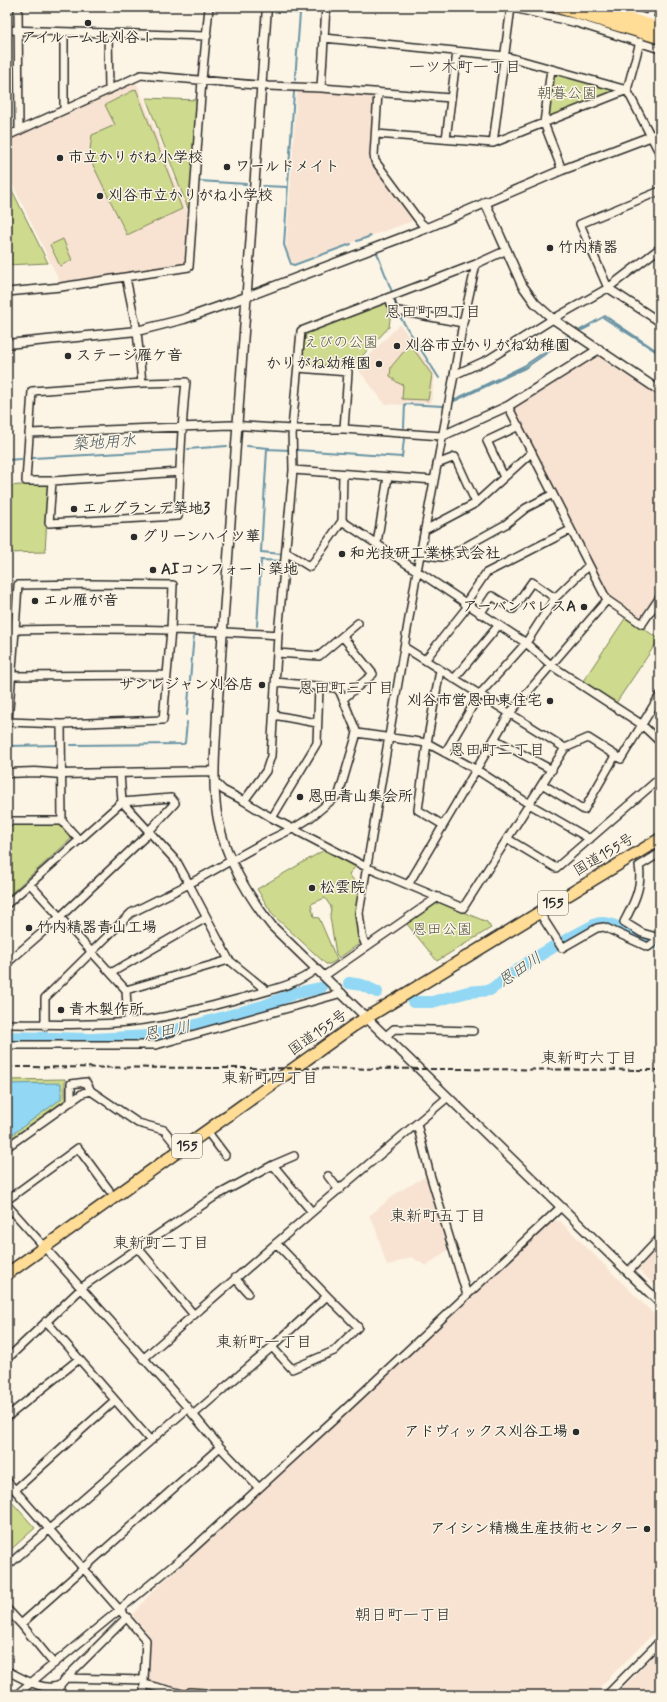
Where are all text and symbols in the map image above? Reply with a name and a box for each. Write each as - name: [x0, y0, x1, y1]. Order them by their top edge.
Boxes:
- marker: アイルーム北刈谷Ⅰ: [83, 18, 93, 28]
- place label: アイルーム北刈谷Ⅰ: [21, 28, 155, 48]
- district label: 一ツ木町一丁目: [409, 57, 521, 78]
- park label: 朝暮公園: [537, 84, 597, 104]
- place label: 市立かりがね小学校: [68, 148, 203, 168]
- marker: 市立かりがね小学校: [55, 153, 65, 163]
- place label: ワールドメイト: [235, 157, 339, 177]
- marker: ワールドメイト: [222, 162, 232, 172]
- place label: 刈谷市立かりがね小学校: [108, 186, 273, 206]
- marker: 刈谷市立かりがね小学校: [95, 191, 105, 201]
- place label: 竹内精器: [558, 238, 618, 258]
- marker: 竹内精器: [545, 243, 555, 253]
- district label: 恩田町四丁目: [385, 302, 481, 323]
- park label: えびの公園: [304, 333, 378, 353]
- place label: 刈谷市立かりがね幼稚園: [405, 336, 570, 356]
- marker: 刈谷市立かりがね幼稚園: [392, 341, 402, 351]
- place label: ステージ雁ケ音: [76, 346, 182, 366]
- marker: ステージ雁ケ音: [63, 351, 73, 361]
- place label: かりがね幼稚園: [266, 354, 371, 374]
- marker: かりがね幼稚園: [374, 359, 384, 369]
- water label: 築地用水: [71, 430, 137, 456]
- place label: エルグランデ築地3: [82, 499, 210, 519]
- marker: エルグランデ築地3: [69, 504, 79, 514]
- place label: グリーンハイツ華: [142, 527, 261, 547]
- marker: グリーンハイツ華: [129, 532, 139, 542]
- place label: 和光技研工業株式会社: [350, 544, 500, 564]
- marker: 和光技研工業株式会社: [337, 549, 347, 559]
- place label: AIコンフォート築地: [161, 560, 298, 580]
- marker: AIコンフォート築地: [148, 565, 158, 575]
- place label: エル雁が音: [43, 591, 118, 611]
- marker: エル雁が音: [30, 596, 40, 606]
- place label: アーバンパレスA: [462, 597, 576, 617]
- marker: アーバンパレスA: [579, 602, 589, 612]
- place label: サンレジャン刈谷店: [119, 675, 254, 695]
- district label: 恩田町三丁目: [298, 678, 394, 699]
- marker: サンレジャン刈谷店: [257, 680, 267, 690]
- place label: 刈谷市営恩田東住宅: [407, 691, 542, 711]
- marker: 刈谷市営恩田東住宅: [545, 696, 555, 706]
- district label: 恩田町二丁目: [449, 740, 545, 761]
- place label: 恩田青山集会所: [308, 787, 413, 807]
- marker: 恩田青山集会所: [295, 792, 305, 802]
- street label: 国道155号: [570, 829, 638, 881]
- place label: 松雲院: [320, 878, 365, 898]
- marker: 松雲院: [307, 883, 317, 893]
- road number: 155: [538, 891, 568, 915]
- place label: 竹内精器青山工場: [37, 918, 157, 938]
- park label: 恩田公園: [412, 920, 472, 940]
- marker: 竹内精器青山工場: [24, 923, 34, 933]
- water label: 恩田川: [494, 948, 546, 992]
- place label: 青木製作所: [69, 1000, 144, 1020]
- marker: 青木製作所: [56, 1005, 66, 1015]
- street label: 国道155号: [284, 1005, 352, 1061]
- water label: 恩田川: [141, 1016, 193, 1046]
- district label: 東新町六丁目: [541, 1048, 637, 1069]
- district label: 東新町四丁目: [222, 1068, 318, 1089]
- road number: 155: [172, 1134, 202, 1158]
- district label: 東新町五丁目: [390, 1206, 486, 1227]
- district label: 東新町二丁目: [113, 1233, 209, 1254]
- district label: 東新町一丁目: [216, 1332, 312, 1353]
- place label: アドヴィックス刈谷工場: [404, 1422, 568, 1442]
- marker: アドヴィックス刈谷工場: [571, 1427, 581, 1437]
- place label: アイシン精機生産技術センター: [430, 1519, 639, 1539]
- marker: アイシン精機生産技術センター: [642, 1524, 652, 1534]
- district label: 朝日町一丁目: [355, 1605, 451, 1626]

